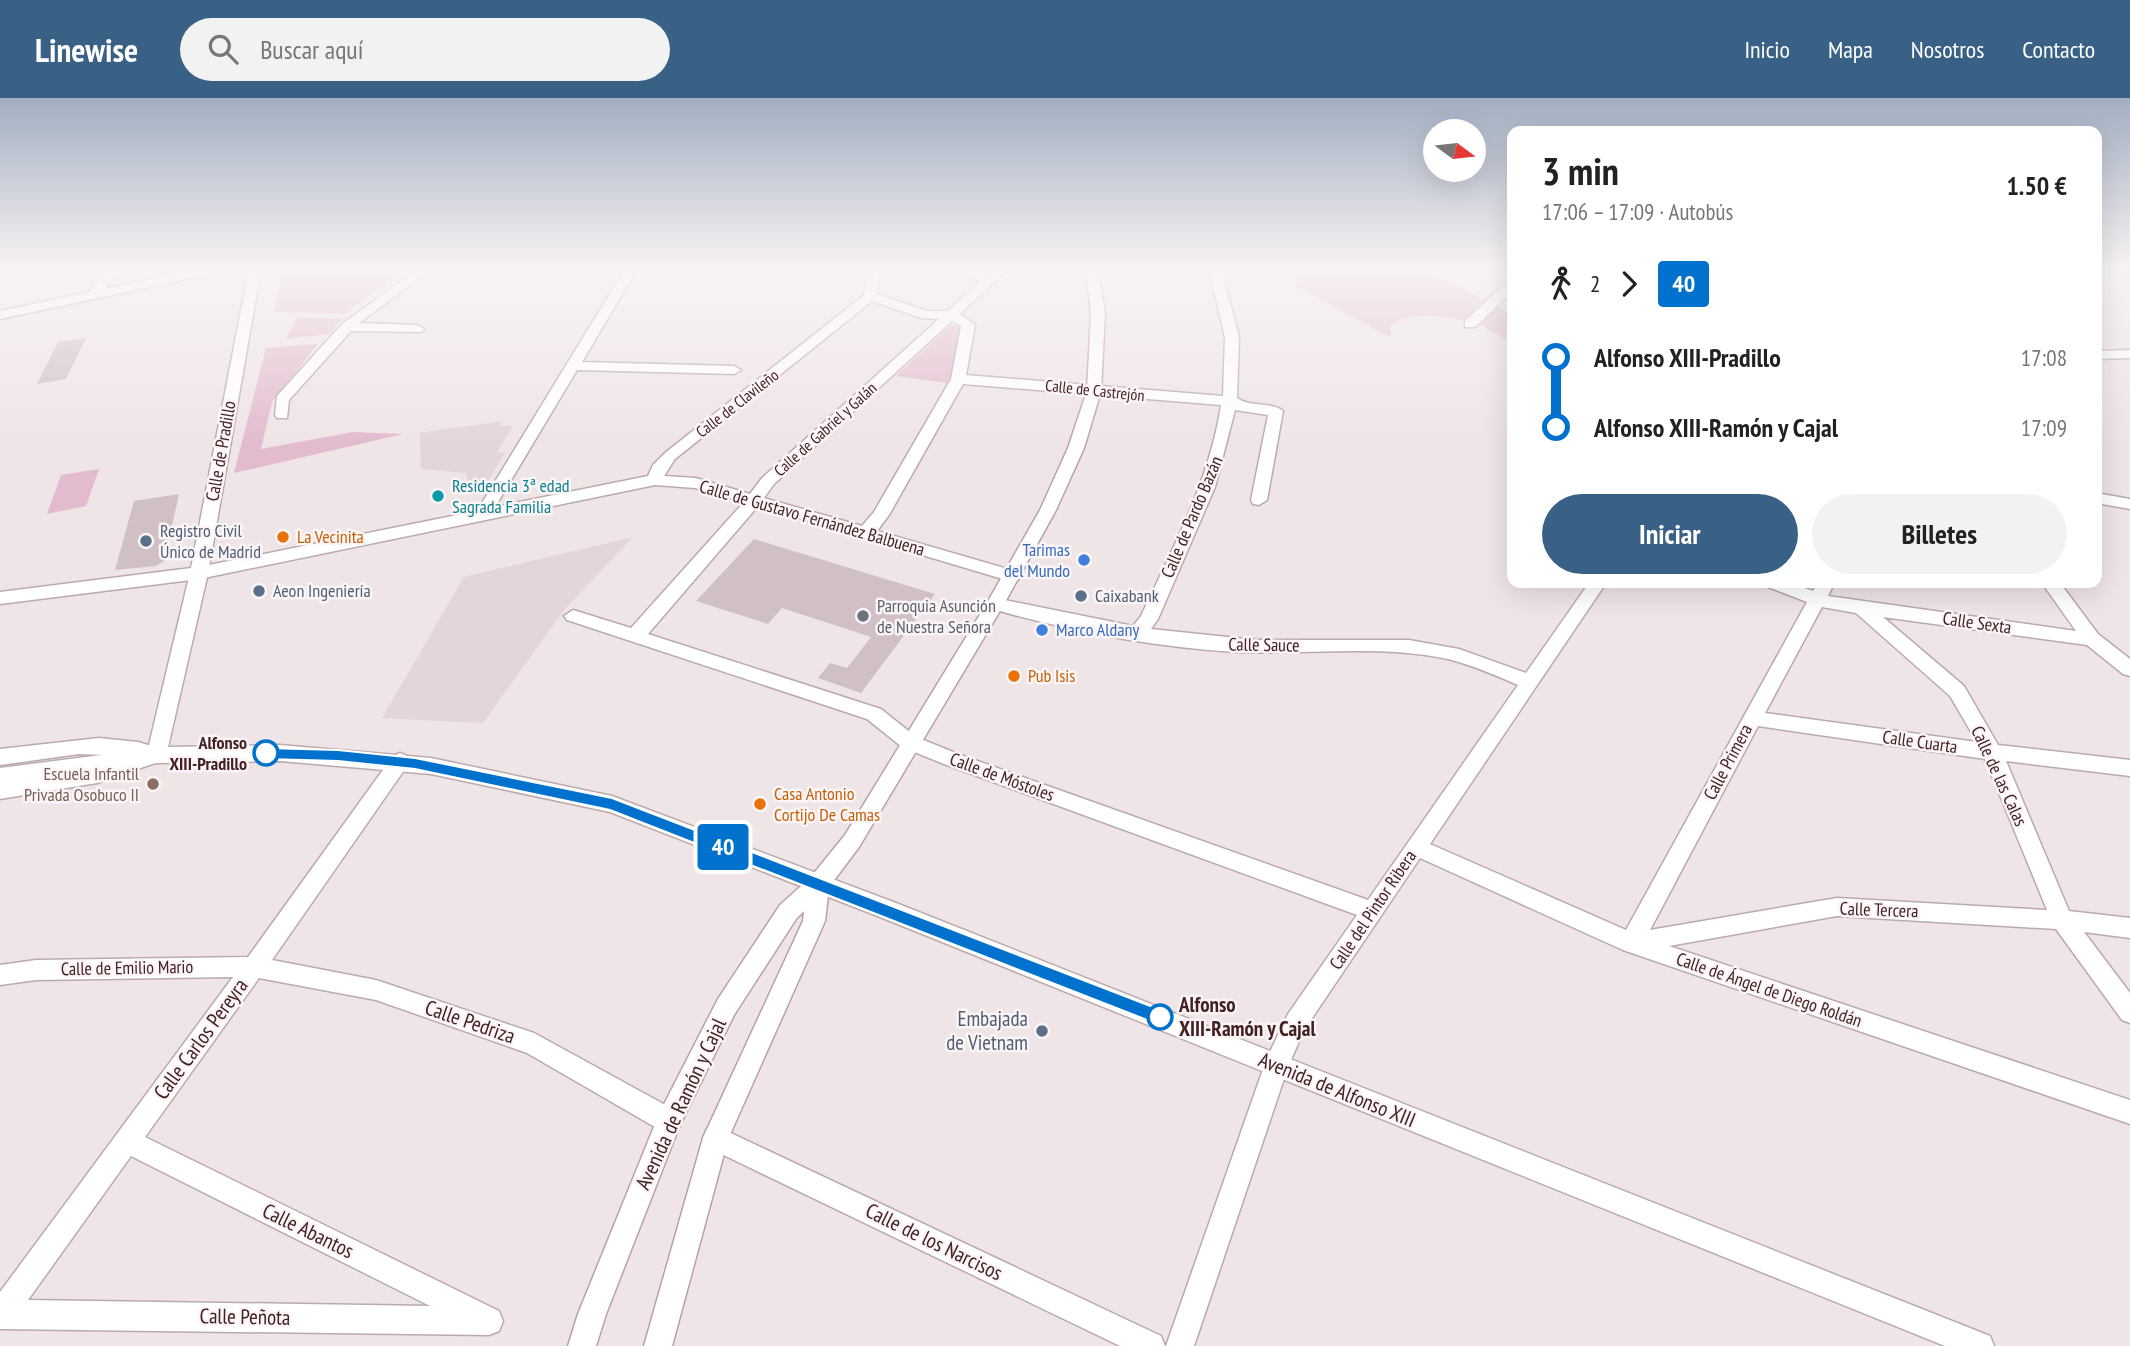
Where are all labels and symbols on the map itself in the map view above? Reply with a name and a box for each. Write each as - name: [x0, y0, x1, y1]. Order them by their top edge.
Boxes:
- north arrow: [1423, 119, 1486, 182]
- street label: Calle de Clavileño: [692, 364, 782, 441]
- street label: Calle de Castrejón: [1044, 375, 1146, 405]
- street label: Calle de Gabriel y Galán: [770, 378, 880, 480]
- street label: Calle de Pradillo: [200, 399, 241, 503]
- street label: Calle de Pardo Bazán: [1155, 452, 1228, 581]
- place label: Residencia 3ª edad Sagrada Familia: [452, 474, 570, 518]
- street label: Calle de Gustavo Fernández Balbuena: [697, 474, 927, 561]
- marker: Residencia 3ª edad Sagrada Familia: [430, 488, 446, 504]
- place label: Registro Civil Único de Madrid: [160, 519, 261, 563]
- place label: La Vecinita: [297, 525, 364, 548]
- marker: La Vecinita: [275, 529, 291, 545]
- marker: Registro Civil Único de Madrid: [138, 533, 154, 549]
- place label: Tarimas del Mundo: [1004, 538, 1070, 582]
- marker: Tarimas del Mundo: [1076, 552, 1092, 568]
- place label: Aeon Ingeniería: [273, 579, 371, 602]
- marker: Aeon Ingeniería: [251, 583, 267, 599]
- place label: Caixabank: [1095, 584, 1159, 607]
- marker: Caixabank: [1073, 588, 1089, 604]
- place label: Parroquia Asunción de Nuestra Señora: [877, 594, 996, 638]
- street label: Calle Sexta: [1941, 606, 2013, 639]
- marker: Parroquia Asunción de Nuestra Señora: [855, 608, 871, 624]
- place label: Marco Aldany: [1056, 618, 1139, 641]
- marker: Marco Aldany: [1034, 622, 1050, 638]
- street label: Calle Sauce: [1228, 632, 1300, 657]
- place label: Pub Isis: [1028, 664, 1075, 687]
- marker: Pub Isis: [1006, 668, 1022, 684]
- street label: Calle Primera: [1698, 720, 1757, 804]
- street label: Calle de las Calas: [1966, 722, 2033, 830]
- street label: Calle Cuarta: [1881, 725, 1959, 758]
- place label: Alfonso XIII-Pradillo: [170, 731, 247, 775]
- marker: Alfonso XIII-Pradillo: [253, 740, 279, 766]
- street label: Calle de Móstoles: [947, 747, 1058, 806]
- place label: Escuela Infantil Privada Osobuco II: [24, 762, 140, 806]
- marker: Escuela Infantil Privada Osobuco II: [145, 776, 161, 792]
- place label: Casa Antonio Cortijo De Camas: [774, 782, 880, 826]
- marker: Casa Antonio Cortijo De Camas: [752, 796, 768, 812]
- line badge: 40: [692, 824, 754, 870]
- street label: Calle del Pintor Ribera: [1324, 846, 1421, 974]
- street label: Calle Tercera: [1839, 897, 1919, 922]
- street label: Calle de Ángel de Diego Roldán: [1673, 947, 1865, 1032]
- street label: Calle de Emilio Mario: [61, 955, 194, 980]
- street label: Calle Carlos Pereyra: [148, 973, 254, 1105]
- place label: Alfonso XIII-Ramón y Cajal: [1178, 991, 1317, 1042]
- street label: Calle Pedriza: [422, 994, 519, 1050]
- marker: Alfonso XIII-Ramón y Cajal: [1147, 1004, 1173, 1030]
- place label: Embajada de Vietnam: [946, 1005, 1028, 1056]
- street label: Avenida de Ramón y Cajal: [629, 1014, 732, 1194]
- marker: Embajada de Vietnam: [1034, 1023, 1050, 1039]
- street label: Avenida de Alfonso XIII: [1255, 1046, 1420, 1133]
- street label: Calle Abantos: [258, 1197, 358, 1264]
- street label: Calle de los Narcisos: [861, 1197, 1007, 1286]
- street label: Calle Peñota: [199, 1302, 291, 1331]

